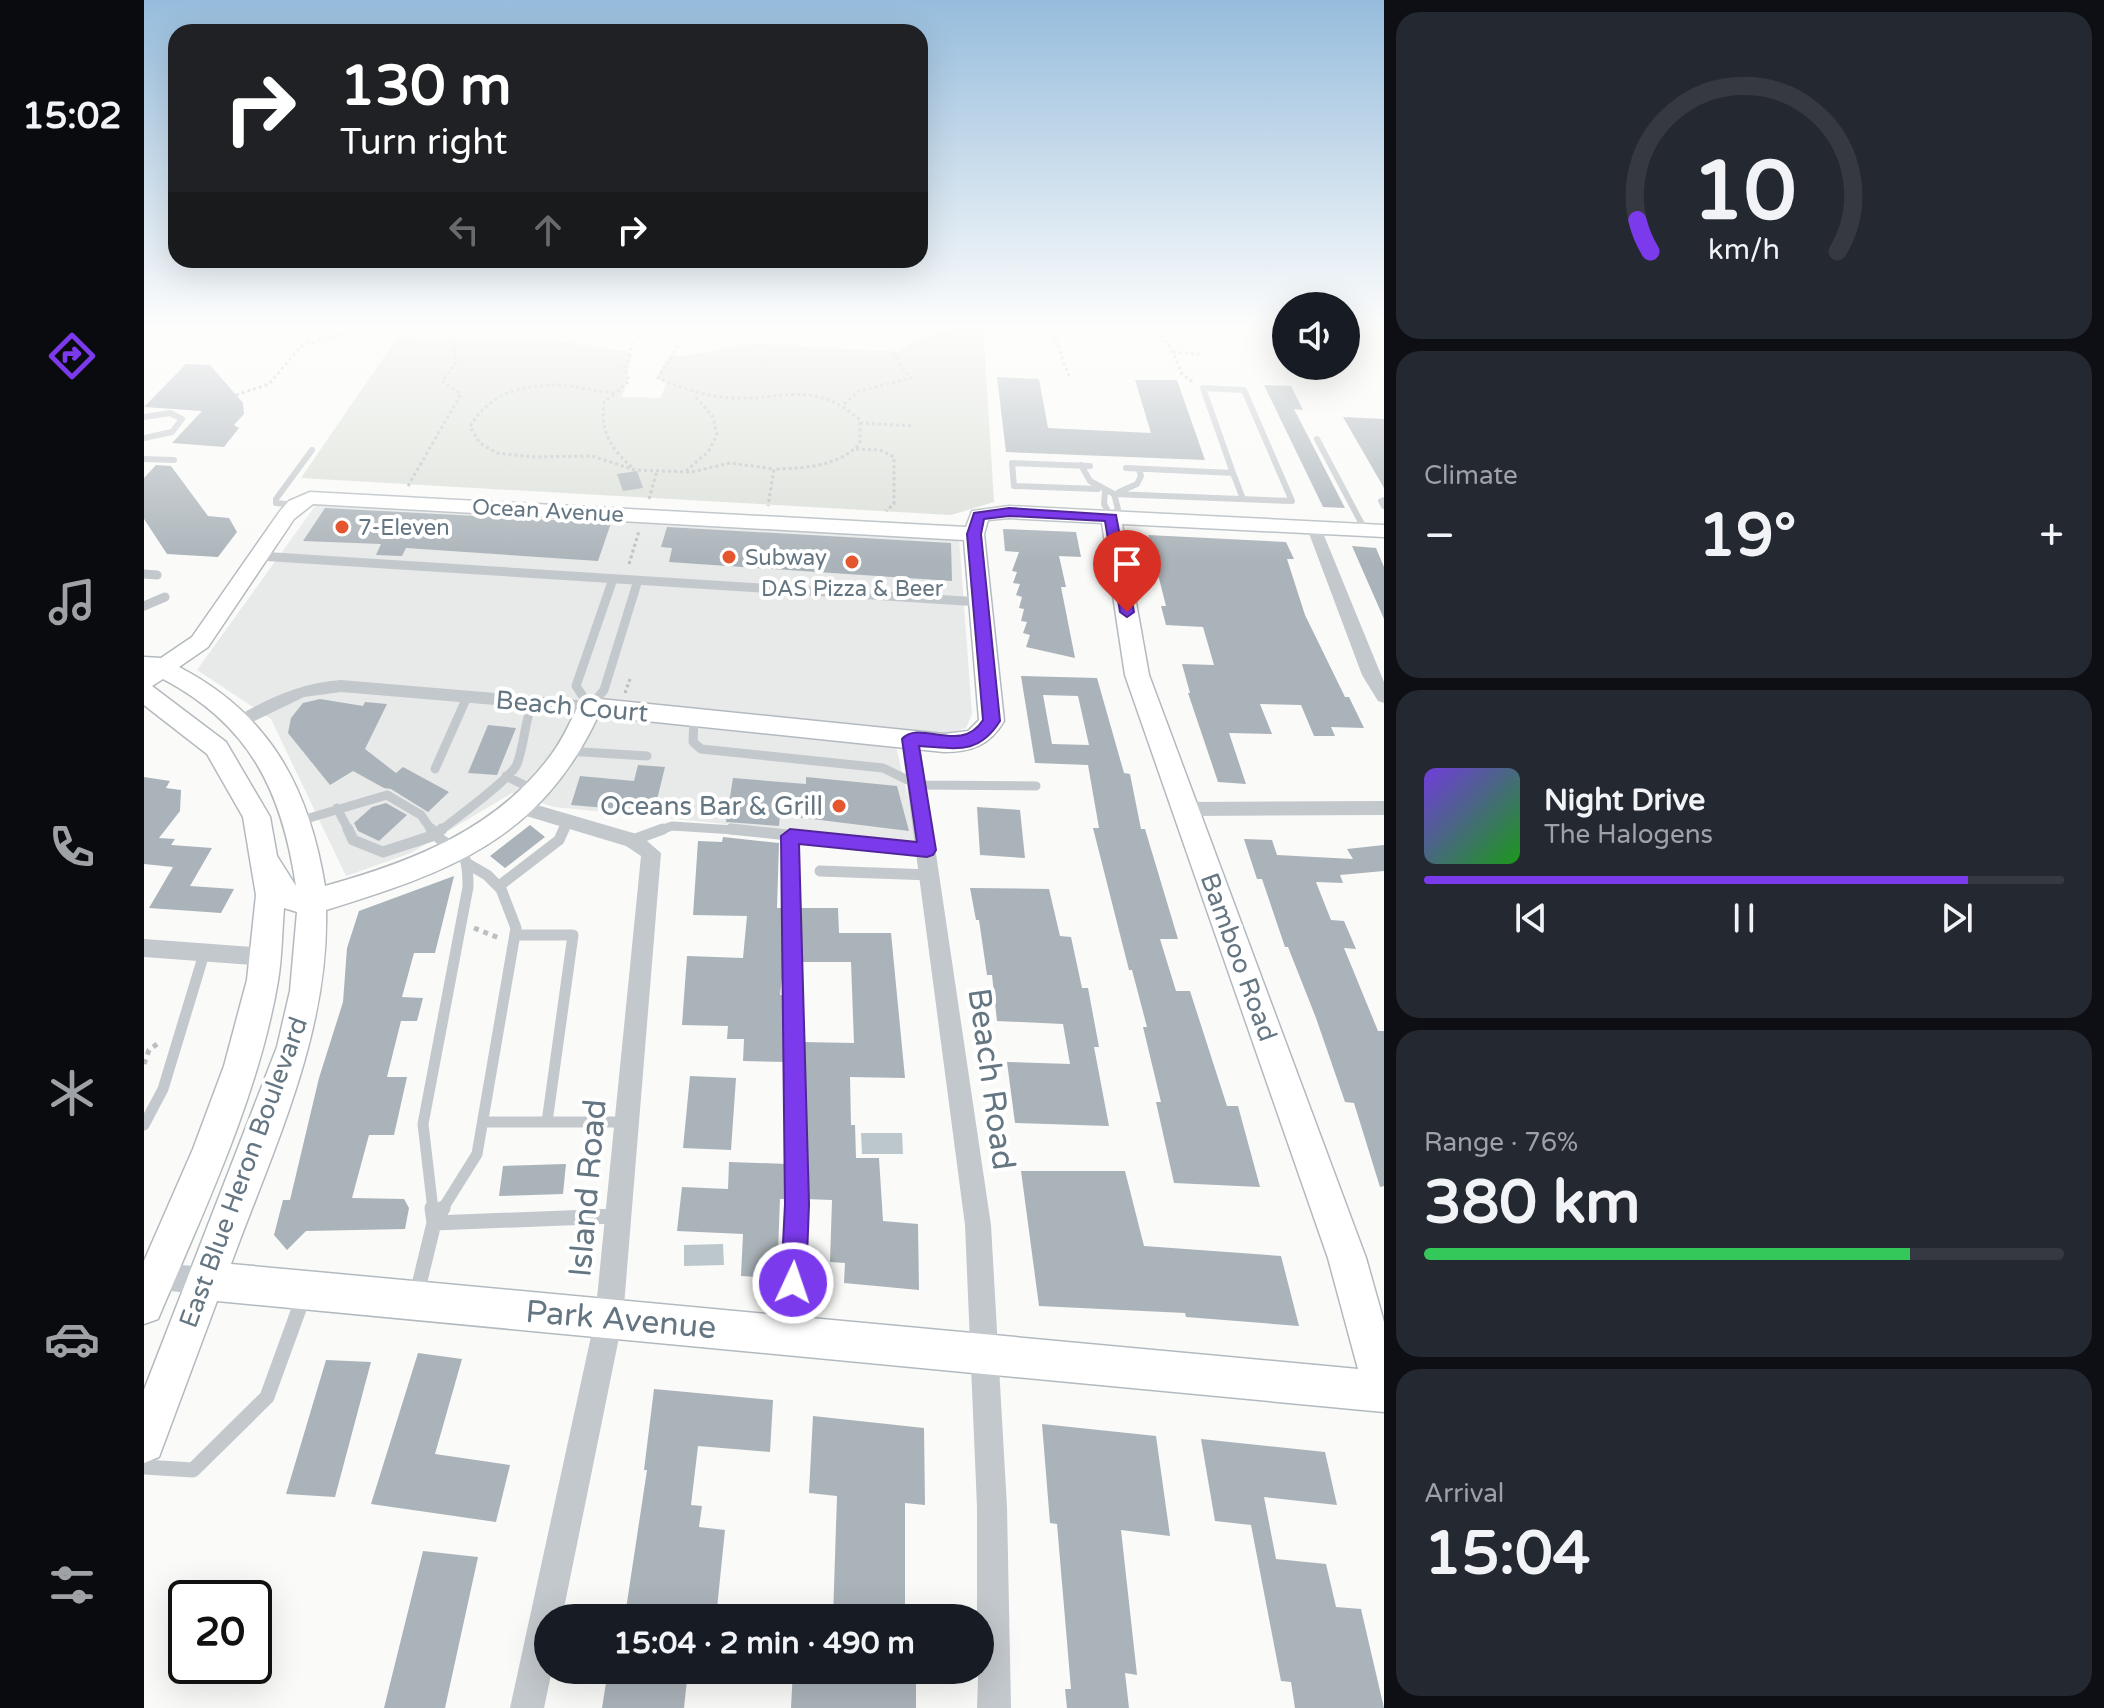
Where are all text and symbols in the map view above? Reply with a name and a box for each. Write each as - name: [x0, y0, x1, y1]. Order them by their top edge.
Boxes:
- text: 130 m: [340, 53, 511, 120]
- icon: right: [208, 56, 312, 160]
- text: 15:02: [22, 95, 122, 138]
- text: Turn right: [340, 121, 507, 164]
- text: 10: [1692, 141, 1796, 241]
- icon: left: [442, 208, 486, 252]
- icon: ahead: [526, 208, 570, 252]
- icon: right: [610, 208, 654, 252]
- text: km/h: [1708, 233, 1780, 267]
- map controls: [1272, 292, 1360, 380]
- button: sound: [1272, 292, 1360, 380]
- icon: directions: [44, 328, 100, 384]
- text: Climate: [1424, 460, 1518, 491]
- street label: Ocean Avenue: [471, 494, 624, 528]
- text: 19°: [1698, 500, 1796, 572]
- text: −: [1424, 510, 1455, 563]
- text: +: [2039, 510, 2064, 563]
- place label: 7-Eleven: [358, 515, 450, 541]
- marker: 7-Eleven: [333, 518, 351, 536]
- pin: [1093, 530, 1161, 612]
- icon: arrive: [1105, 542, 1149, 586]
- place label: Subway: [745, 545, 827, 571]
- marker: Subway: [720, 548, 738, 566]
- marker: DAS Pizza & Beer: [843, 553, 861, 571]
- icon: music: [44, 574, 100, 630]
- place label: DAS Pizza & Beer: [761, 576, 944, 602]
- street label: Beach Court: [494, 684, 650, 729]
- text: Night Drive: [1544, 782, 1705, 819]
- place label: Oceans Bar & Grill: [600, 791, 823, 822]
- marker: Oceans Bar & Grill: [830, 797, 848, 815]
- icon: phone: [44, 819, 100, 875]
- text: The Halogens: [1544, 819, 1713, 850]
- street label: Bamboo Road: [1194, 869, 1283, 1045]
- icon: previous: [1509, 896, 1553, 940]
- icon: pause: [1722, 896, 1766, 940]
- icon: next: [1935, 896, 1979, 940]
- street label: Beach Road: [959, 986, 1023, 1173]
- street label: East Blue Heron Boulevard: [173, 1013, 314, 1332]
- icon: climate: [44, 1065, 100, 1121]
- street label: Island Road: [561, 1098, 615, 1279]
- text: Range · 76%: [1424, 1127, 1578, 1158]
- text: 380 km: [1424, 1167, 1640, 1239]
- position arrow: [751, 1241, 835, 1325]
- street label: Park Avenue: [524, 1293, 718, 1347]
- icon: car: [44, 1311, 100, 1367]
- text: Arrival: [1424, 1478, 1504, 1509]
- text: 15:04: [1424, 1518, 1590, 1590]
- icon: filters: [44, 1557, 100, 1613]
- speed limit sign: 20: [168, 1580, 272, 1684]
- text: 15:04 · 2 min · 490 m: [613, 1625, 915, 1662]

